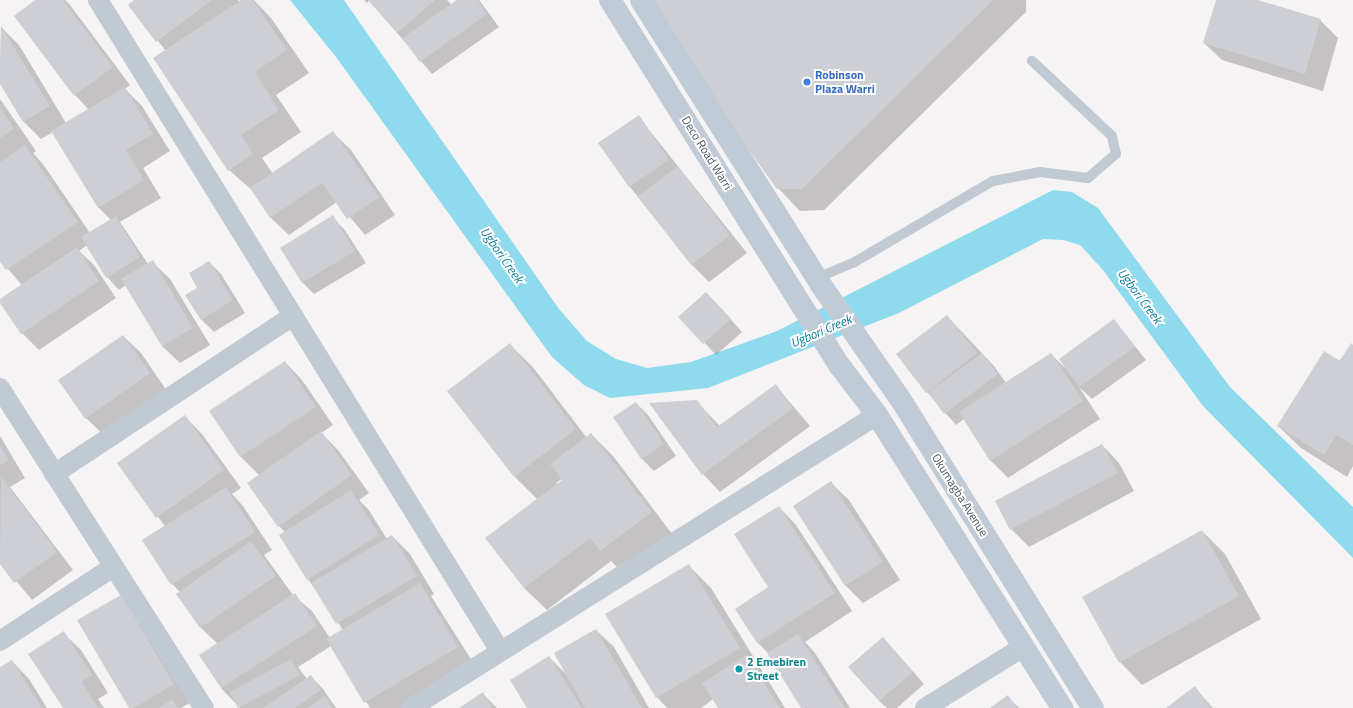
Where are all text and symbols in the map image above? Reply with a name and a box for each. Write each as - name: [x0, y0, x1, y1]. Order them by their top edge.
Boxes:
- place label: Robinson Plaza Warri: [815, 68, 875, 96]
- marker: Robinson Plaza Warri: [802, 77, 812, 87]
- street label: Deco Road Warri: [679, 114, 735, 192]
- water label: Ugbori Creek: [477, 224, 527, 286]
- water label: Ugbori Creek: [1114, 266, 1166, 326]
- water label: Ugbori Creek: [788, 311, 854, 351]
- street label: Okumagba Avenue: [929, 451, 991, 539]
- place label: 2 Emebiren Street: [747, 655, 806, 683]
- marker: 2 Emebiren Street: [734, 664, 744, 674]

